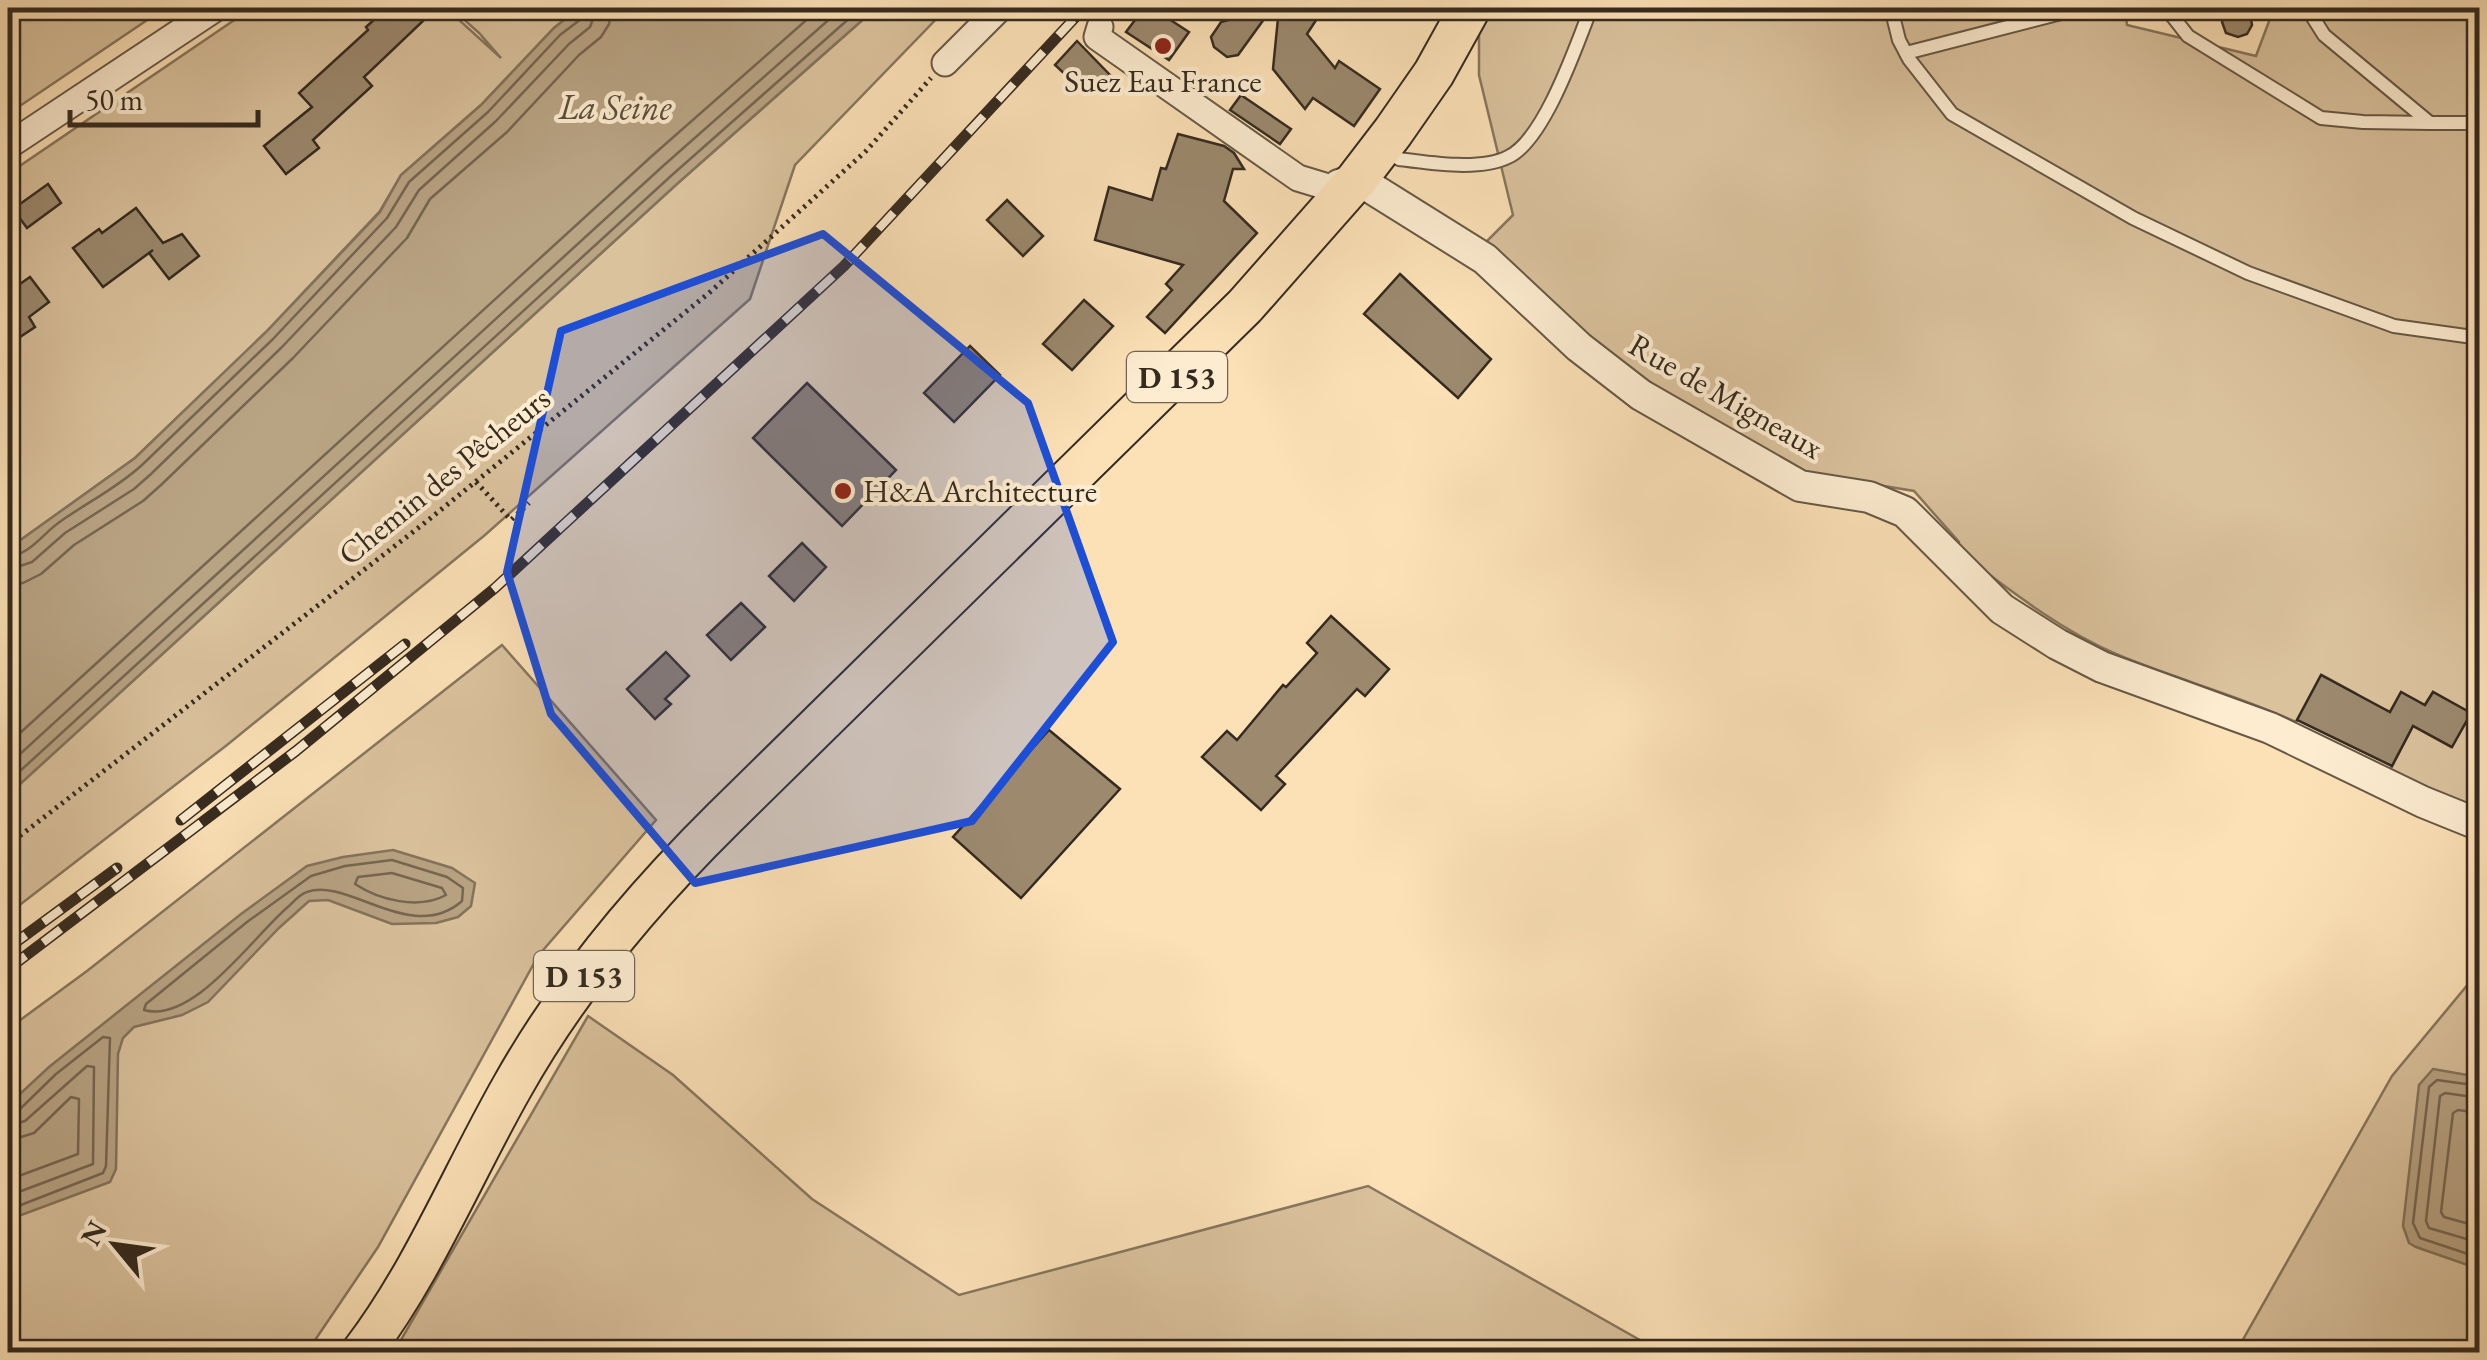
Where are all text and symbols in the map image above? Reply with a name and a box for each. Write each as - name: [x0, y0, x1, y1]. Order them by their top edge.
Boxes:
- marker: Suez Eau France: [1152, 35, 1174, 57]
- place label: Suez Eau France: [1064, 60, 1262, 102]
- scale bar: [70, 65, 258, 127]
- text: 50 m: [85, 80, 143, 119]
- water label: La Seine: [557, 84, 673, 129]
- street label: Rue de Migneaux: [1622, 324, 1831, 469]
- road number: D 153: [1127, 352, 1227, 402]
- street label: Chemin des Pêcheurs: [329, 377, 559, 575]
- place label: H&A Architecture: [863, 470, 1097, 512]
- marker: H&A Architecture: [832, 480, 854, 502]
- road number: D 153: [534, 951, 634, 1001]
- north arrow: [65, 1195, 165, 1295]
- text: N: [72, 1214, 115, 1252]

